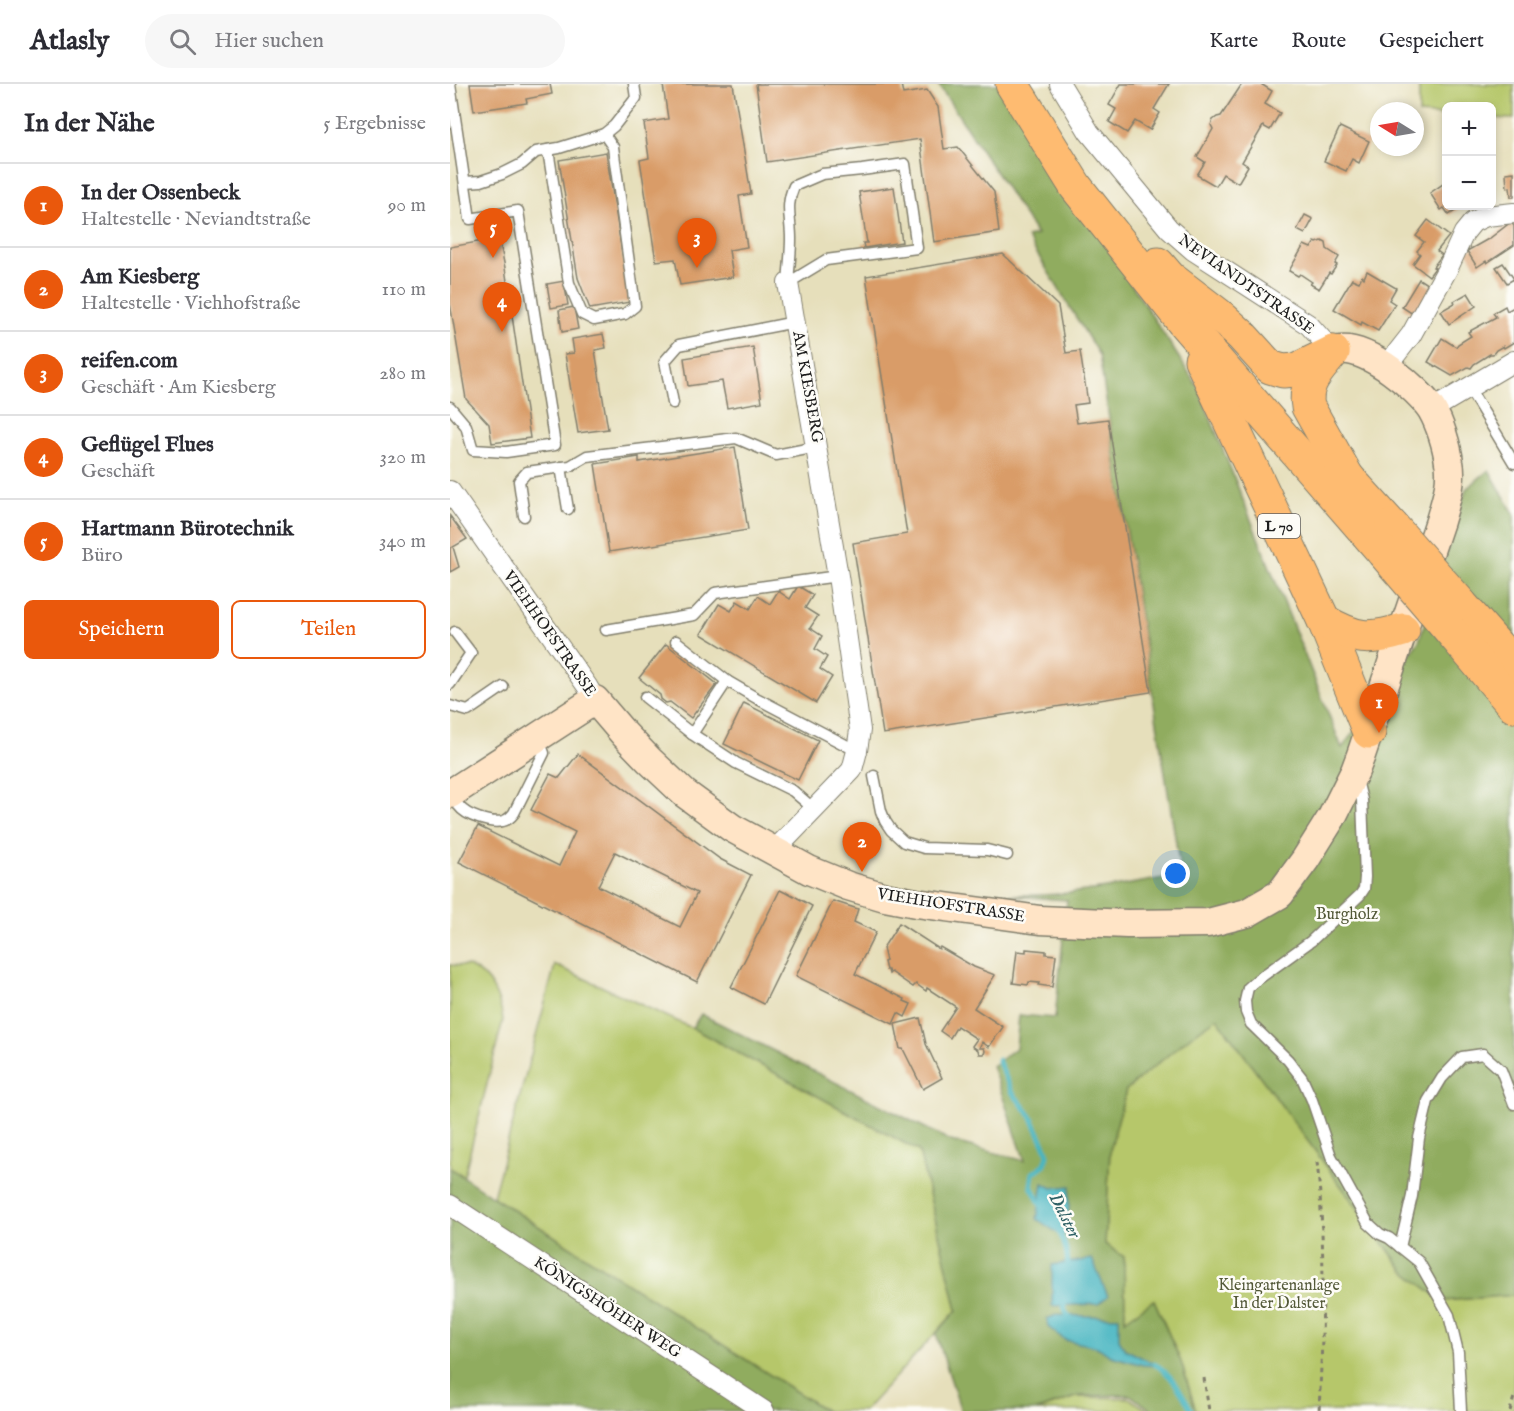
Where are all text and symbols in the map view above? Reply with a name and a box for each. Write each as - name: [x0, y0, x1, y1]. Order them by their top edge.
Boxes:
- search box: [145, 14, 565, 68]
- text: Atlasly: [30, 24, 109, 59]
- icon: search: [166, 25, 199, 58]
- text: Hier suchen: [214, 27, 324, 55]
- text: Karte: [1209, 28, 1258, 55]
- text: Route: [1291, 28, 1346, 55]
- text: Gespeichert: [1379, 28, 1484, 55]
- north arrow: [1370, 102, 1424, 156]
- map controls: [1442, 102, 1496, 210]
- button: +: [1442, 102, 1496, 156]
- text: In der Nähe: [24, 107, 155, 140]
- text: 5 Ergebnisse: [323, 111, 426, 136]
- button: −: [1442, 156, 1496, 210]
- text: In der Ossenbeck: [81, 179, 240, 207]
- text: 1: [40, 193, 47, 218]
- text: 90 m: [388, 193, 426, 218]
- text: Haltestelle · Neviandtstraße: [81, 207, 311, 232]
- pin: 5: [474, 208, 513, 258]
- pin: 3: [678, 218, 716, 268]
- street label: NEVIANDTSTRASSE: [1174, 230, 1318, 340]
- text: Am Kiesberg: [81, 263, 199, 291]
- text: 2: [39, 277, 48, 302]
- text: 110 m: [382, 277, 426, 302]
- pin: 4: [482, 282, 522, 332]
- text: Haltestelle · Viehhofstraße: [81, 291, 301, 316]
- street label: AM KIESBERG: [787, 328, 827, 445]
- text: reifen.com: [81, 347, 178, 375]
- text: 3: [40, 361, 47, 386]
- text: 280 m: [379, 361, 426, 386]
- text: Geschäft · Am Kiesberg: [81, 375, 276, 400]
- text: Geflügel Flues: [81, 431, 214, 459]
- text: 4: [39, 445, 48, 470]
- text: 320 m: [380, 445, 426, 470]
- text: Geschäft: [81, 459, 155, 484]
- road number: L 70: [1258, 514, 1300, 538]
- text: Hartmann Bürotechnik: [81, 515, 294, 543]
- text: 5: [40, 529, 47, 554]
- text: 340 m: [379, 529, 426, 554]
- text: Büro: [81, 543, 123, 568]
- street label: VIEHHOFSTRASSE: [497, 566, 600, 701]
- button: Speichern: [24, 600, 219, 659]
- button: Teilen: [231, 600, 426, 659]
- pin: 1: [1360, 684, 1398, 733]
- pin: 2: [842, 822, 882, 872]
- your location: [1161, 859, 1190, 888]
- street label: VIEHHOFSTRASSE: [875, 884, 1026, 928]
- park label: Burgholz: [1316, 905, 1378, 925]
- water label: Dalster: [1043, 1189, 1086, 1243]
- street label: KÖNIGSHÖHER WEG: [529, 1252, 685, 1363]
- park label: Kleingartenanlage In der Dalster: [1218, 1276, 1340, 1314]

